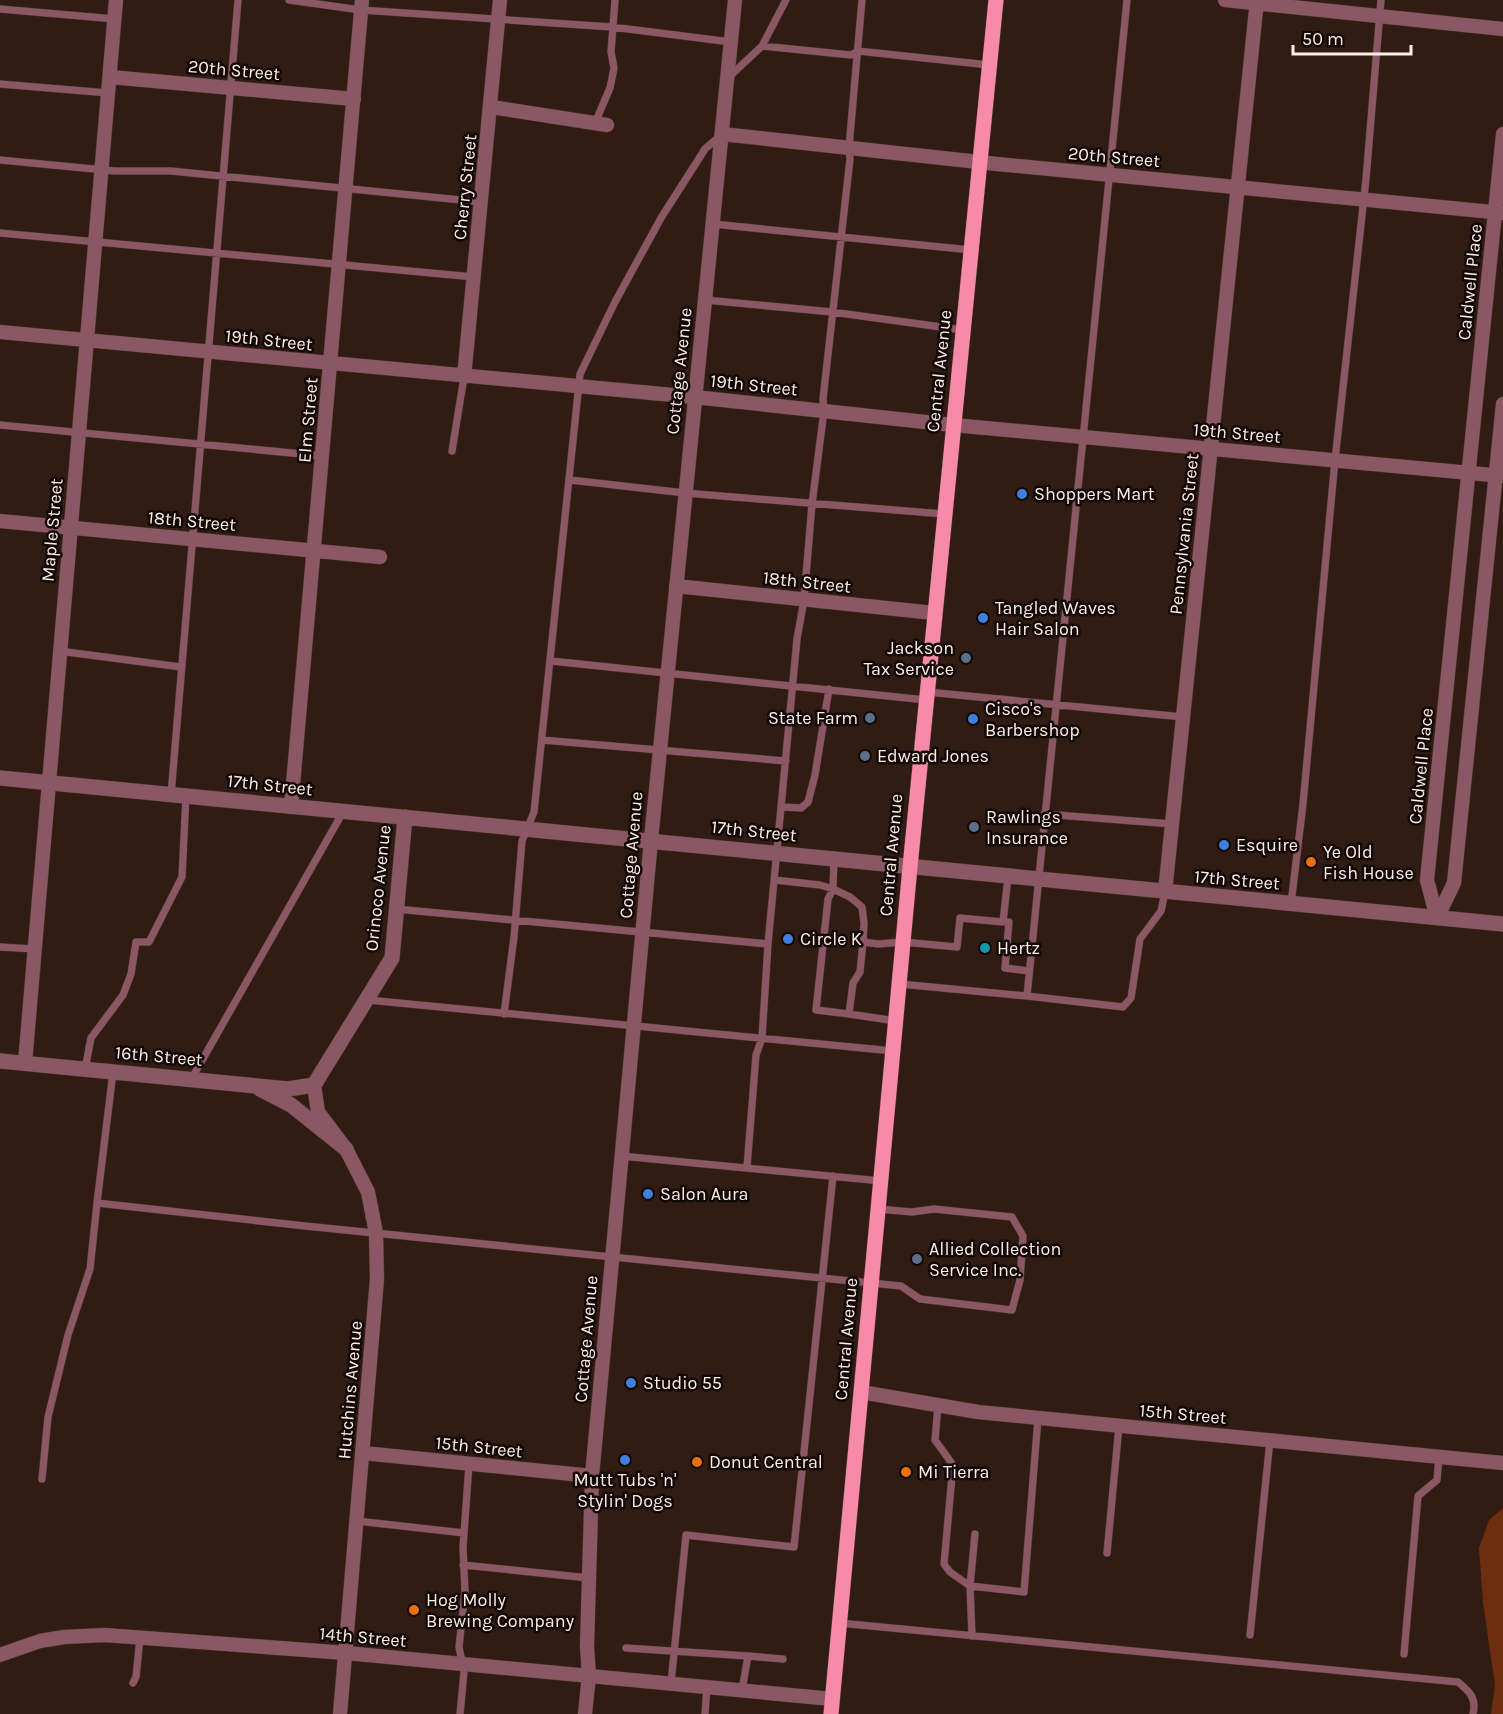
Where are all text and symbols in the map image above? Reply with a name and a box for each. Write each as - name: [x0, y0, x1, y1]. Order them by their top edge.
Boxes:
- scale bar: [1293, 18, 1412, 56]
- text: 50 m: [1302, 28, 1344, 50]
- street label: 20th Street: [187, 55, 281, 85]
- street label: Cherry Street: [449, 133, 482, 241]
- street label: 20th Street: [1067, 142, 1161, 172]
- street label: Caldwell Place: [1453, 223, 1487, 341]
- street label: Cottage Avenue: [661, 307, 697, 435]
- street label: Central Avenue: [922, 309, 956, 433]
- street label: 19th Street: [224, 324, 314, 356]
- street label: 19th Street: [709, 369, 799, 401]
- street label: Elm Street: [293, 376, 323, 464]
- street label: 19th Street: [1192, 418, 1282, 448]
- street label: Pennsylvania Street: [1165, 452, 1203, 616]
- street label: Maple Street: [37, 477, 67, 583]
- place label: Shoppers Mart: [1034, 483, 1155, 505]
- marker: Shoppers Mart: [1015, 487, 1029, 501]
- street label: 18th Street: [147, 506, 237, 536]
- street label: 18th Street: [762, 566, 852, 598]
- place label: Tangled Waves Hair Salon: [995, 597, 1116, 640]
- marker: Tangled Waves Hair Salon: [976, 611, 990, 625]
- place label: Jackson Tax Service: [864, 637, 954, 680]
- marker: Jackson Tax Service: [959, 651, 973, 665]
- place label: Cisco's Barbershop: [985, 698, 1080, 741]
- place label: State Farm: [768, 707, 858, 729]
- street label: Caldwell Place: [1404, 707, 1438, 825]
- marker: State Farm: [863, 711, 877, 725]
- marker: Cisco's Barbershop: [966, 712, 980, 726]
- place label: Edward Jones: [877, 745, 989, 767]
- marker: Edward Jones: [858, 749, 872, 763]
- street label: 17th Street: [226, 770, 314, 800]
- street label: Cottage Avenue: [614, 791, 648, 919]
- street label: Central Avenue: [875, 793, 907, 917]
- place label: Rawlings Insurance: [986, 806, 1068, 849]
- street label: 17th Street: [710, 816, 798, 846]
- marker: Rawlings Insurance: [967, 820, 981, 834]
- street label: Orinoco Avenue: [360, 824, 396, 952]
- place label: Esquire: [1236, 834, 1298, 856]
- marker: Esquire: [1217, 838, 1231, 852]
- place label: Ye Old Fish House: [1323, 841, 1414, 884]
- marker: Ye Old Fish House: [1304, 855, 1318, 869]
- street label: 17th Street: [1193, 865, 1281, 895]
- place label: Circle K: [800, 928, 862, 950]
- marker: Circle K: [781, 932, 795, 946]
- place label: Hertz: [997, 937, 1040, 959]
- marker: Hertz: [978, 941, 992, 955]
- street label: 16th Street: [114, 1041, 204, 1071]
- place label: Salon Aura: [660, 1183, 748, 1205]
- marker: Salon Aura: [641, 1187, 655, 1201]
- place label: Allied Collection Service Inc.: [929, 1238, 1061, 1281]
- marker: Allied Collection Service Inc.: [910, 1252, 924, 1266]
- street label: Cottage Avenue: [569, 1275, 603, 1403]
- street label: Central Avenue: [830, 1277, 862, 1401]
- street label: Hutchins Avenue: [333, 1320, 367, 1460]
- place label: Studio 55: [643, 1372, 722, 1394]
- marker: Studio 55: [624, 1376, 638, 1390]
- street label: 15th Street: [1138, 1399, 1228, 1429]
- street label: 15th Street: [434, 1431, 524, 1463]
- place label: Donut Central: [709, 1451, 823, 1473]
- marker: Mutt Tubs 'n' Stylin' Dogs: [618, 1453, 632, 1467]
- marker: Donut Central: [690, 1455, 704, 1469]
- place label: Mi Tierra: [918, 1461, 989, 1483]
- marker: Mi Tierra: [899, 1465, 913, 1479]
- place label: Mutt Tubs 'n' Stylin' Dogs: [574, 1469, 676, 1512]
- place label: Hog Molly Brewing Company: [426, 1589, 575, 1632]
- marker: Hog Molly Brewing Company: [407, 1603, 421, 1617]
- street label: 14th Street: [319, 1622, 408, 1652]

